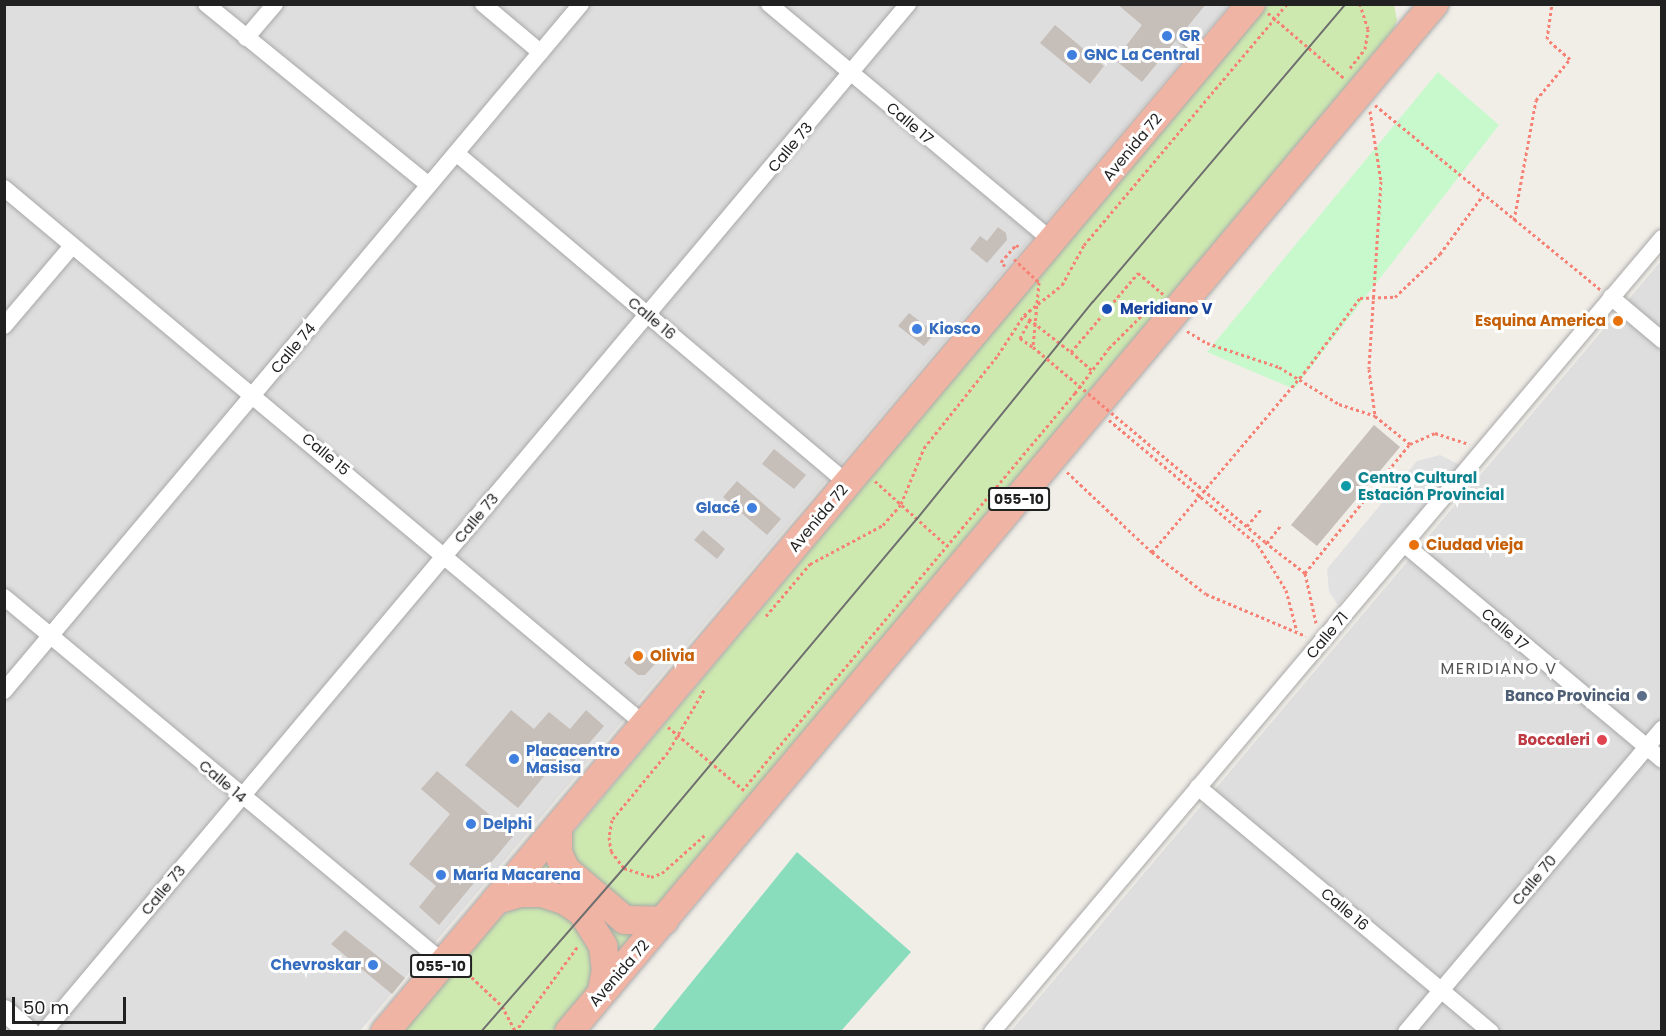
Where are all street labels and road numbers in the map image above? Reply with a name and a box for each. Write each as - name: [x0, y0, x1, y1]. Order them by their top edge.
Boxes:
- street label: Calle 17: [883, 98, 937, 148]
- street label: Avenida 72: [1099, 110, 1165, 184]
- street label: Calle 73: [764, 118, 816, 176]
- street label: Calle 16: [624, 293, 680, 343]
- street label: Calle 74: [267, 319, 319, 377]
- street label: Calle 15: [299, 429, 353, 479]
- street label: Avenida 72: [785, 481, 851, 555]
- road number: 055-10: [988, 488, 1050, 510]
- street label: Calle 73: [450, 489, 502, 547]
- street label: Calle 17: [1478, 604, 1532, 654]
- street label: Calle 71: [1302, 608, 1352, 662]
- street label: Calle 14: [196, 756, 250, 806]
- street label: Calle 70: [1508, 851, 1560, 909]
- street label: Calle 73: [137, 861, 189, 919]
- street label: Calle 16: [1317, 884, 1373, 934]
- street label: Avenida 72: [585, 936, 653, 1010]
- road number: 055-10: [410, 955, 472, 977]

